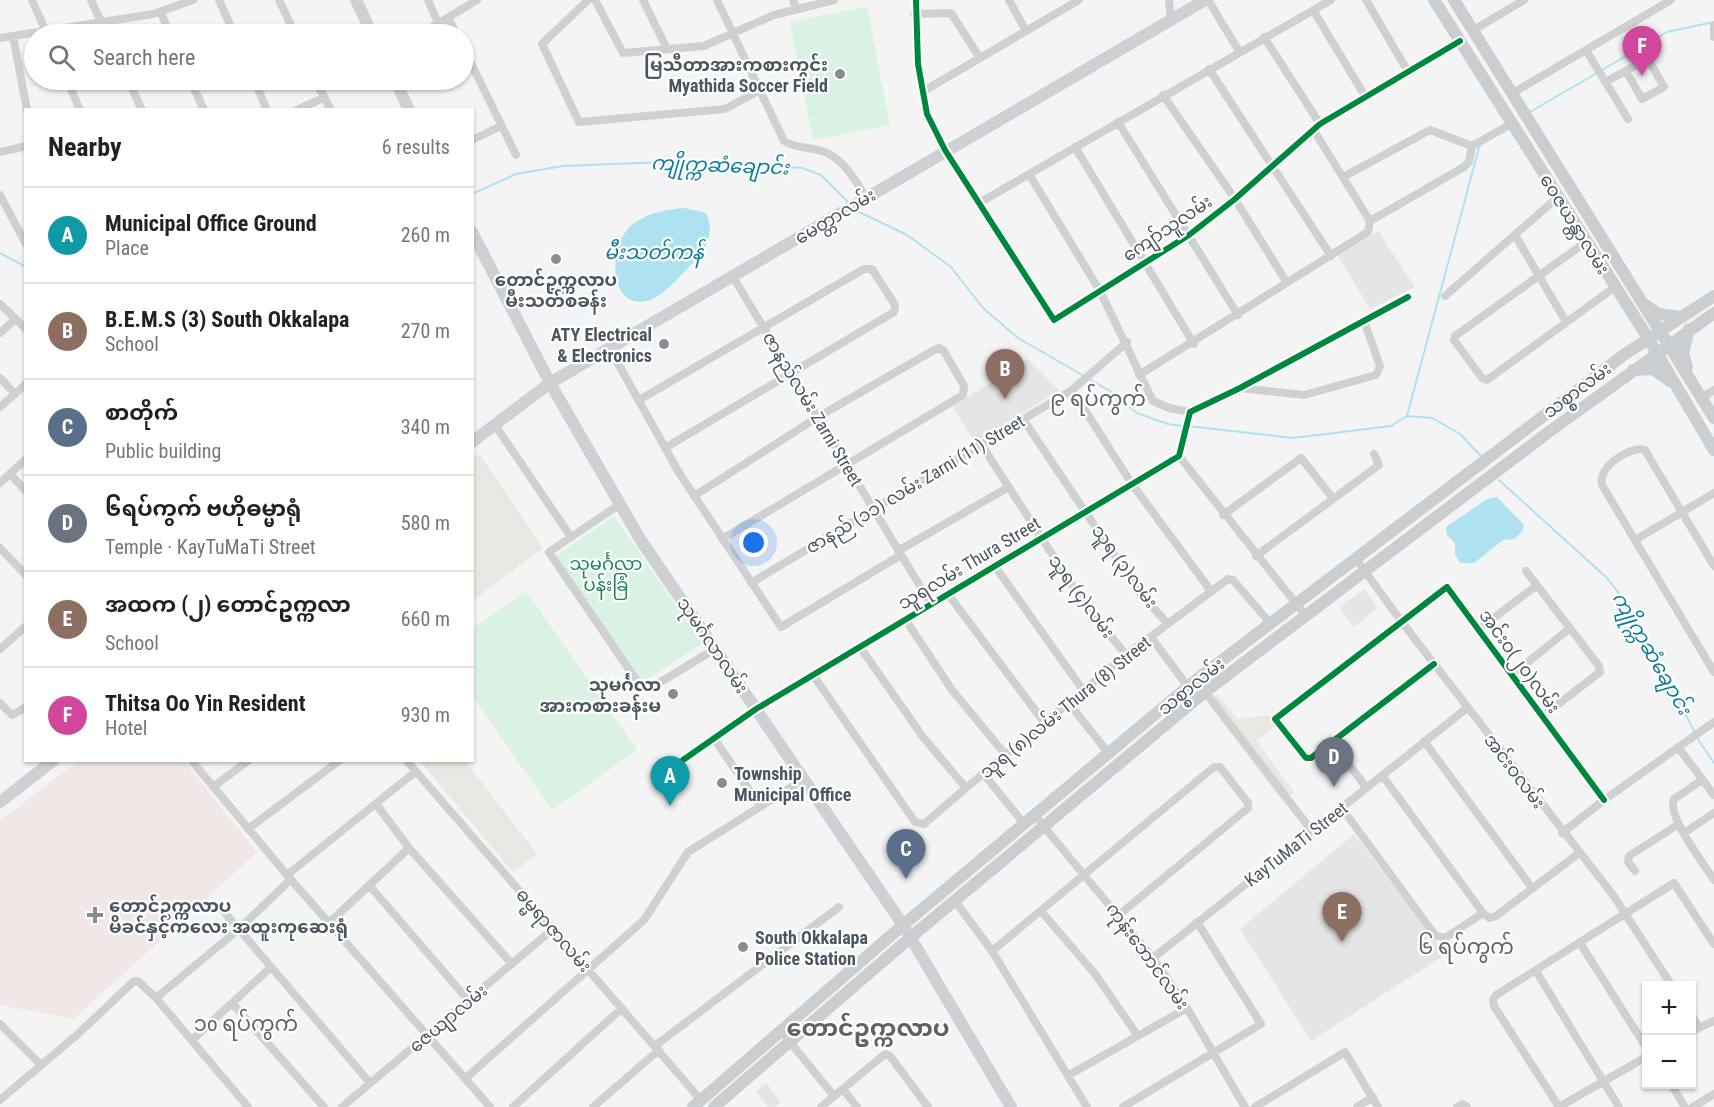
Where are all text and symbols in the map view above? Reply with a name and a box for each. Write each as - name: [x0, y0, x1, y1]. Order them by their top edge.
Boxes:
- search box: [24, 24, 474, 90]
- pin: F: [1622, 26, 1662, 76]
- icon: search: [45, 41, 78, 74]
- text: Search here: [93, 45, 195, 70]
- place label: မြသီတာအားကစားကွင်း Myathida Soccer Field: [644, 53, 828, 96]
- marker: မြသီတာအားကစားကွင်း Myathida Soccer Field: [833, 67, 847, 81]
- text: Nearby: [48, 132, 122, 162]
- text: 6 results: [382, 135, 450, 159]
- water label: ကျိုက္ကဆံချောင်း: [650, 149, 790, 184]
- street label: ဝေဇယန္တာလမ်း: [1532, 169, 1616, 281]
- street label: မေတ္တာလမ်း: [790, 182, 882, 253]
- street label: ကျော်သူလမ်း: [1117, 189, 1218, 270]
- text: Municipal Office Ground: [105, 211, 317, 236]
- text: A: [62, 223, 73, 247]
- text: 260 m: [401, 223, 450, 247]
- text: Place: [105, 236, 149, 260]
- water label: မီးသတ်ကန်: [604, 238, 707, 269]
- marker: တောင်ဥက္ကလာပ မီးသတ်စခန်း: [549, 252, 563, 266]
- place label: တောင်ဥက္ကလာပ မီးသတ်စခန်း: [495, 268, 617, 315]
- text: B.E.M.S (3) South Okkalapa: [105, 307, 349, 332]
- text: B: [62, 319, 73, 343]
- text: 270 m: [401, 319, 450, 343]
- place label: ATY Electrical & Electronics: [551, 324, 652, 366]
- street label: ဇာနည်လမ်း Zarni Street: [754, 327, 869, 493]
- text: School: [105, 332, 159, 356]
- marker: ATY Electrical & Electronics: [657, 337, 671, 351]
- pin: B: [986, 350, 1024, 399]
- street label: သစ္စာလမ်း: [1538, 356, 1618, 427]
- district label: ၉ ရပ်ကွက်: [1050, 383, 1146, 416]
- text: စာတိုက်: [105, 400, 178, 425]
- street label: ဇာနည် (၁၁) လမ်း Zarni (11) Street: [801, 408, 1031, 562]
- text: C: [62, 415, 73, 439]
- text: 340 m: [401, 415, 450, 439]
- text: Public building: [105, 439, 221, 463]
- text: ၆ရပ်ကွက် ဗဟိုဓမ္မာရုံ: [105, 496, 301, 521]
- street label: သူရလမ်း Thura Street: [893, 510, 1047, 618]
- text: D: [62, 511, 73, 535]
- text: 580 m: [401, 511, 450, 535]
- street label: သူရ (၃)လမ်း: [1084, 519, 1164, 615]
- your location: [739, 528, 768, 557]
- text: Temple · KayTuMaTi Street: [105, 535, 316, 559]
- street label: သူရ (၄)လမ်း: [1041, 549, 1121, 645]
- park label: သုမင်္ဂလာ ပန်းခြံ: [570, 552, 642, 600]
- water label: ကျိုက္ကဆံချောင်း: [1603, 586, 1699, 722]
- text: အထက (၂) တောင်ဥက္ကလာ: [105, 592, 351, 617]
- street label: သုမင်္ဂလာလမ်း: [669, 592, 755, 700]
- street label: အင်းဝ(၂၀)လမ်း: [1471, 604, 1566, 720]
- text: E: [63, 607, 72, 631]
- text: 660 m: [401, 607, 450, 631]
- street label: သူရ (၈)လမ်း Thura (8) Street: [974, 630, 1158, 786]
- text: School: [105, 631, 159, 655]
- street label: သစ္စာလမ်း: [1152, 651, 1232, 723]
- place label: သုမင်္ဂလာ အားကစားခန်းမ: [540, 673, 661, 720]
- marker: သုမင်္ဂလာ အားကစားခန်းမ: [666, 687, 680, 701]
- text: Thitsa Oo Yin Resident: [105, 691, 305, 716]
- text: F: [63, 703, 72, 727]
- text: 930 m: [401, 703, 450, 727]
- text: Hotel: [105, 716, 147, 740]
- street label: အင်းဝလမ်း: [1480, 728, 1551, 812]
- pin: D: [1314, 738, 1354, 787]
- pin: A: [650, 756, 690, 806]
- place label: Township Municipal Office: [734, 763, 852, 805]
- marker: Township Municipal Office: [715, 776, 729, 790]
- street label: KayTuMaTi Street: [1240, 797, 1352, 891]
- pin: C: [886, 830, 926, 879]
- street label: ဓမ္မရာဇာလမ်း: [508, 883, 598, 980]
- pin: E: [1322, 892, 1362, 942]
- place label: တောင်ဥက္ကလာပ မိခင်နှင့်ကလေး အထူးကုဆေးရုံ: [109, 894, 348, 941]
- street label: ကုန်းဘောင်လမ်း: [1098, 897, 1195, 1016]
- marker: တောင်ဥက္ကလာပ မိခင်နှင့်ကလေး အထူးကုဆေးရုံ: [86, 906, 104, 924]
- place label: South Okkalapa Police Station: [755, 927, 868, 969]
- district label: ၆ ရပ်ကွက်: [1418, 931, 1514, 964]
- marker: South Okkalapa Police Station: [736, 940, 750, 954]
- street label: ဇေယျာလမ်း: [404, 978, 494, 1060]
- map controls: [1642, 981, 1696, 1089]
- button: +: [1642, 981, 1696, 1035]
- district label: ၁o ရပ်ကွက်: [194, 1008, 298, 1041]
- district label: တောင်ဥက္ကလာပ: [786, 1012, 950, 1047]
- button: −: [1642, 1035, 1696, 1089]

